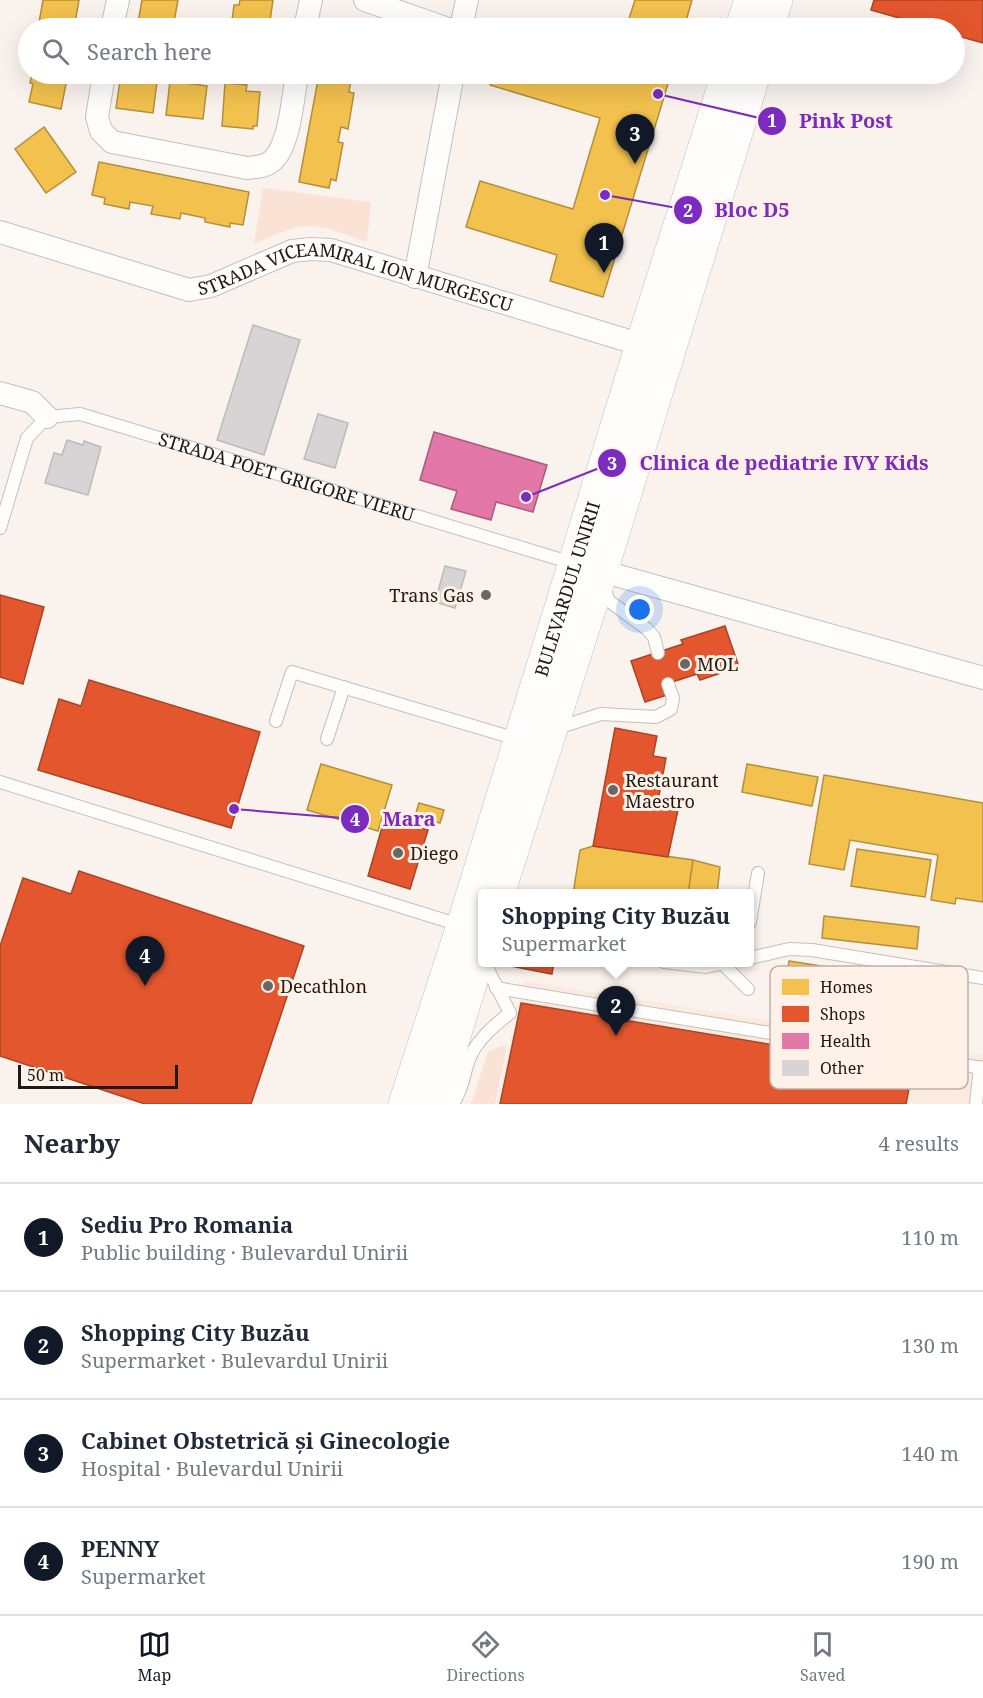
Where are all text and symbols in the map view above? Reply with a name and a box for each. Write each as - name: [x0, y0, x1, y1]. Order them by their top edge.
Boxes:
- search box: [18, 18, 965, 84]
- icon: search: [39, 35, 72, 68]
- text: Search here: [87, 36, 212, 66]
- callout: Pink Post: [757, 102, 905, 140]
- text: Pink Post: [799, 107, 893, 134]
- text: 1: [767, 108, 777, 132]
- pin: 3: [616, 114, 654, 164]
- callout: Bloc D5: [673, 191, 802, 229]
- text: Bloc D5: [714, 196, 790, 223]
- text: 2: [683, 198, 693, 222]
- pin: 1: [584, 224, 624, 273]
- text: STRADA VICEAMIRAL ION MURGESCU: [196, 237, 516, 317]
- street label: STRADA VICEAMIRAL ION MURGESCU: [190, 280, 520, 318]
- street label: STRADA POET GRIGORE VIERU: [156, 427, 418, 527]
- callout: Clinica de pediatrie IVY Kids: [597, 444, 941, 482]
- text: Clinica de pediatrie IVY Kids: [639, 449, 929, 476]
- text: 3: [607, 451, 617, 475]
- street label: BULEVARDUL UNIRII: [529, 498, 605, 679]
- place label: Trans Gas: [389, 583, 474, 607]
- marker: Trans Gas: [479, 588, 493, 602]
- your location: [625, 595, 654, 624]
- place label: MOL: [697, 652, 738, 676]
- marker: MOL: [678, 657, 692, 671]
- place label: Restaurant Maestro: [625, 768, 719, 813]
- marker: Restaurant Maestro: [606, 783, 620, 797]
- callout: Mara: [340, 800, 447, 838]
- text: Mara: [382, 805, 436, 832]
- text: 4: [350, 807, 360, 831]
- place label: Diego: [410, 841, 459, 865]
- marker: Diego: [391, 846, 405, 860]
- popup: [478, 889, 754, 967]
- text: Shopping City Buzău: [502, 900, 730, 930]
- text: Supermarket: [502, 930, 626, 957]
- pin: 4: [126, 936, 164, 986]
- legend: [770, 966, 968, 1089]
- place label: Decathlon: [280, 974, 367, 998]
- text: Homes: [820, 976, 873, 998]
- marker: Decathlon: [261, 979, 275, 993]
- pin: 2: [596, 986, 636, 1036]
- text: Shops: [820, 1003, 865, 1025]
- text: Health: [820, 1030, 871, 1052]
- text: Other: [820, 1057, 864, 1079]
- scale bar: [18, 1062, 178, 1090]
- text: 50 m: [27, 1064, 64, 1086]
- text: Nearby: [24, 1125, 120, 1161]
- text: 4 results: [879, 1130, 959, 1157]
- text: Sediu Pro Romania: [81, 1209, 293, 1239]
- text: 1: [38, 1224, 49, 1251]
- text: 110 m: [901, 1224, 959, 1251]
- text: Public building · Bulevardul Unirii: [81, 1239, 408, 1266]
- text: Shopping City Buzău: [81, 1317, 310, 1347]
- text: 2: [38, 1332, 49, 1359]
- text: 130 m: [901, 1332, 959, 1359]
- text: Supermarket · Bulevardul Unirii: [81, 1347, 388, 1374]
- text: Cabinet Obstetrică și Ginecologie: [81, 1425, 450, 1455]
- text: 3: [38, 1440, 49, 1467]
- text: 140 m: [901, 1440, 959, 1467]
- text: Hospital · Bulevardul Unirii: [81, 1455, 343, 1482]
- text: PENNY: [81, 1533, 159, 1563]
- text: 4: [38, 1548, 49, 1575]
- text: 190 m: [901, 1548, 959, 1575]
- text: Supermarket: [81, 1563, 206, 1590]
- tab: Map: [138, 1628, 171, 1686]
- tab: Directions: [447, 1628, 525, 1686]
- tab: Saved: [800, 1628, 845, 1686]

